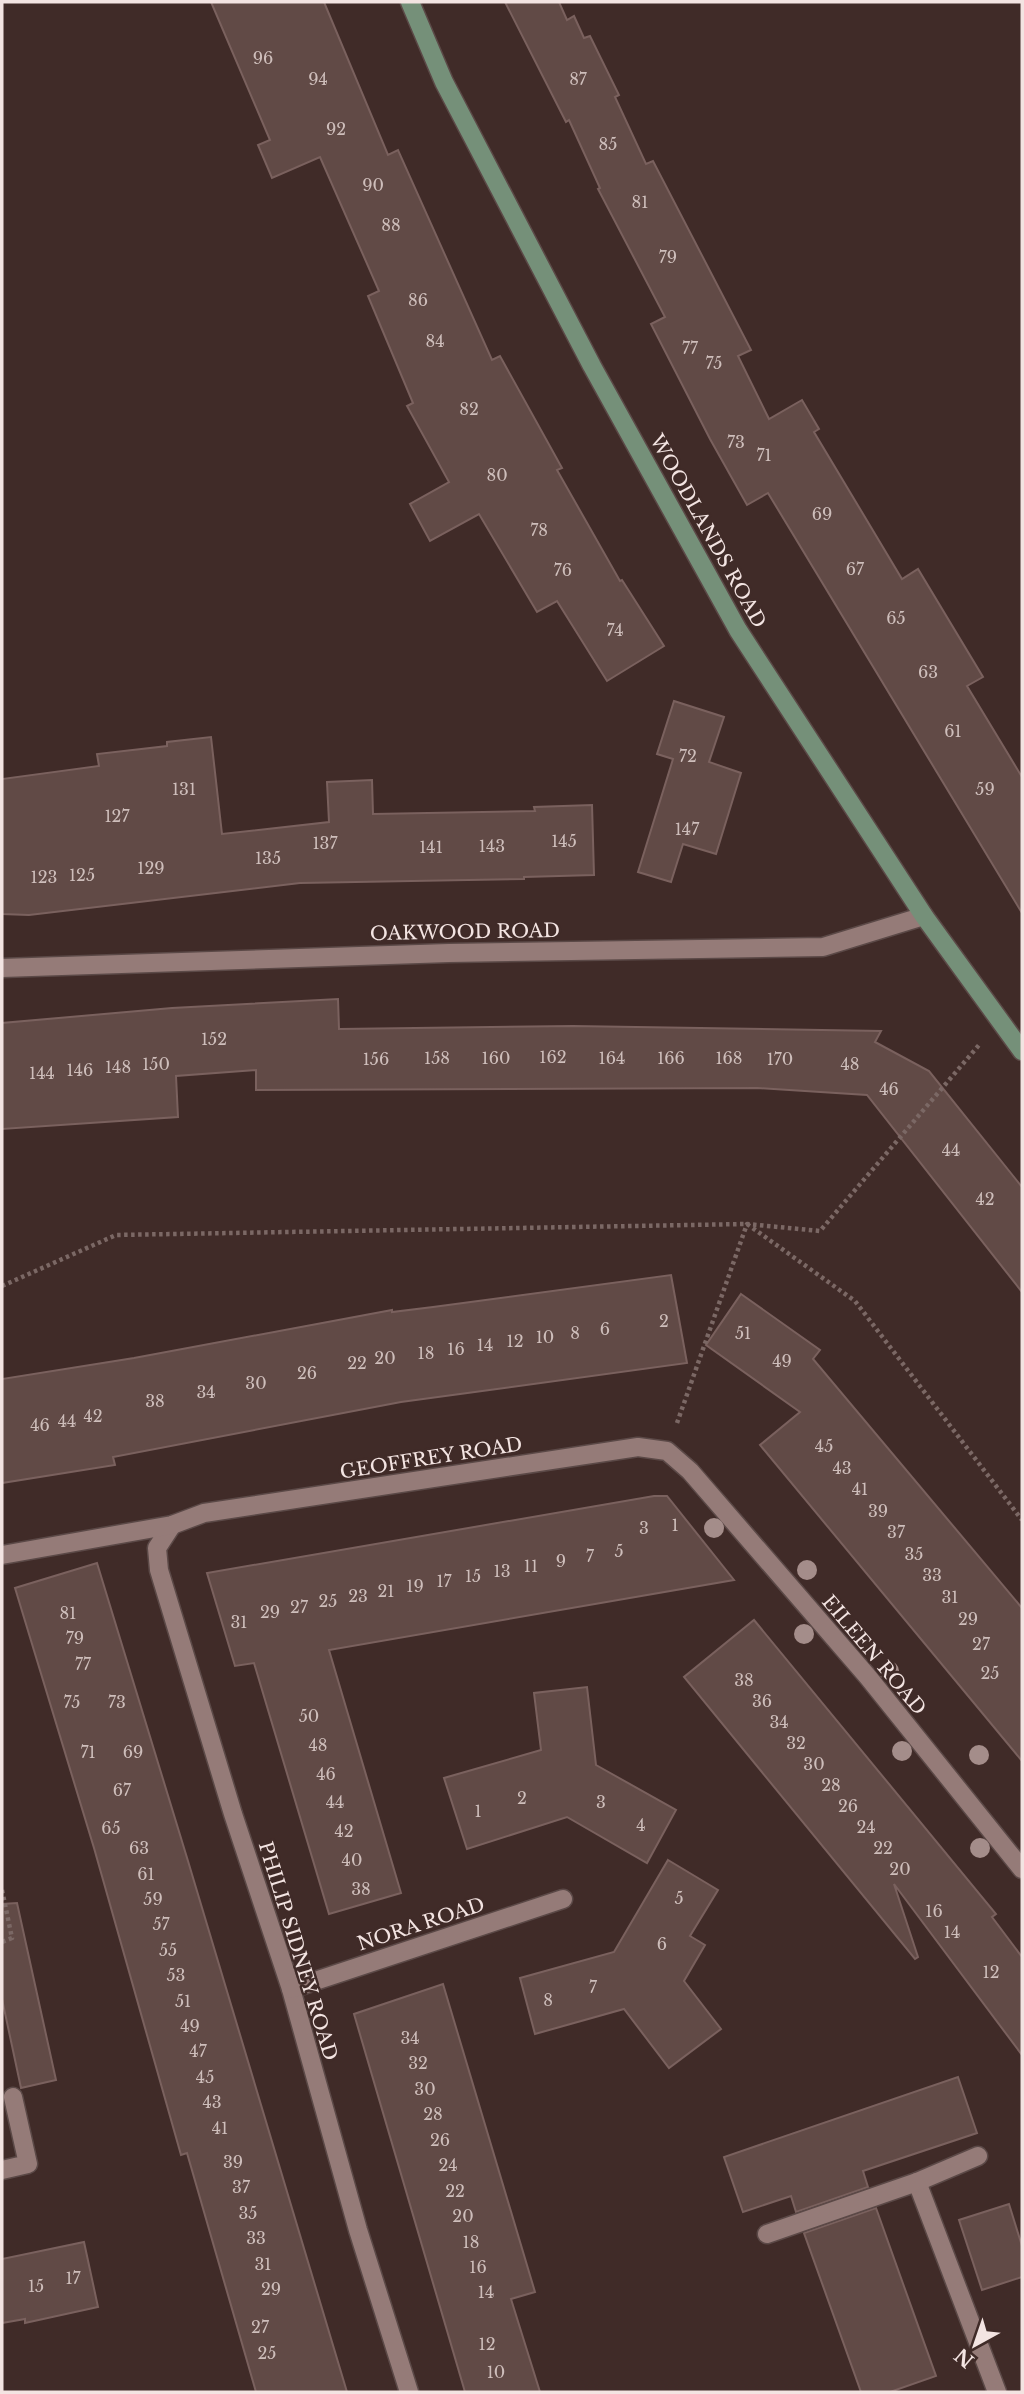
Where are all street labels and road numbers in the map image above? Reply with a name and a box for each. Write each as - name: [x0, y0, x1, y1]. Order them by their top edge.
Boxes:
- street label: WOODLANDS ROAD: [645, 429, 771, 632]
- street label: OAKWOOD ROAD: [370, 919, 560, 945]
- street label: GEOFFREY ROAD: [338, 1432, 524, 1484]
- street label: EILEEN ROAD: [817, 1590, 931, 1720]
- street label: PHILIP SIDNEY ROAD: [254, 1839, 342, 2063]
- street label: NORA ROAD: [354, 1893, 488, 1955]

